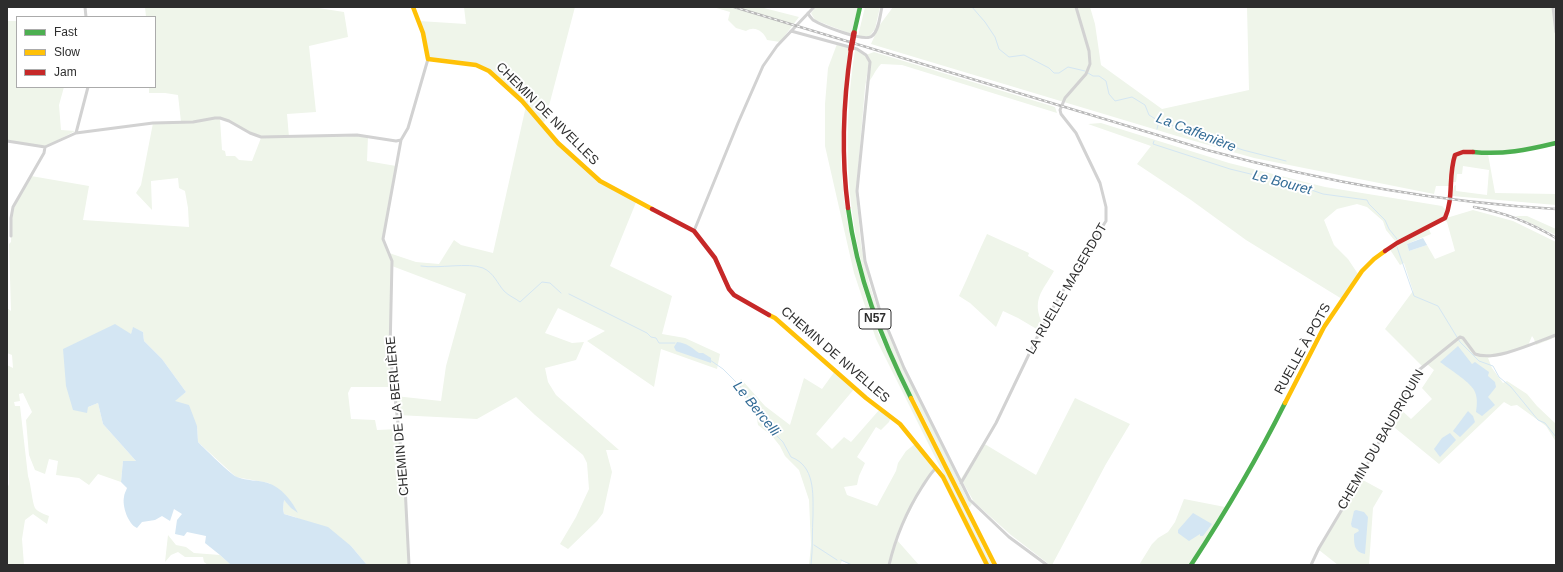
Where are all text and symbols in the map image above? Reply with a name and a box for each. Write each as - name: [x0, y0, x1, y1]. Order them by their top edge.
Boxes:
- legend: [16, 16, 156, 88]
- text: Fast: [54, 25, 77, 39]
- text: Slow: [54, 45, 80, 59]
- street label: CHEMIN DE NIVELLES: [492, 59, 602, 169]
- text: Jam: [54, 65, 77, 79]
- water label: La Caffenière: [1154, 110, 1238, 156]
- water label: Le Bouret: [1251, 167, 1313, 199]
- street label: LA RUELLE MAGERDOT: [1023, 221, 1111, 357]
- street label: RUELLE À POTS: [1271, 301, 1335, 397]
- street label: CHEMIN DE NIVELLES: [778, 304, 892, 406]
- road number: N57: [859, 309, 891, 329]
- street label: CHEMIN DE LA BERLIÈRE: [383, 335, 413, 497]
- street label: CHEMIN DU BAUDRIQUIN: [1335, 367, 1427, 513]
- water label: Le Bercelli: [729, 378, 783, 440]

